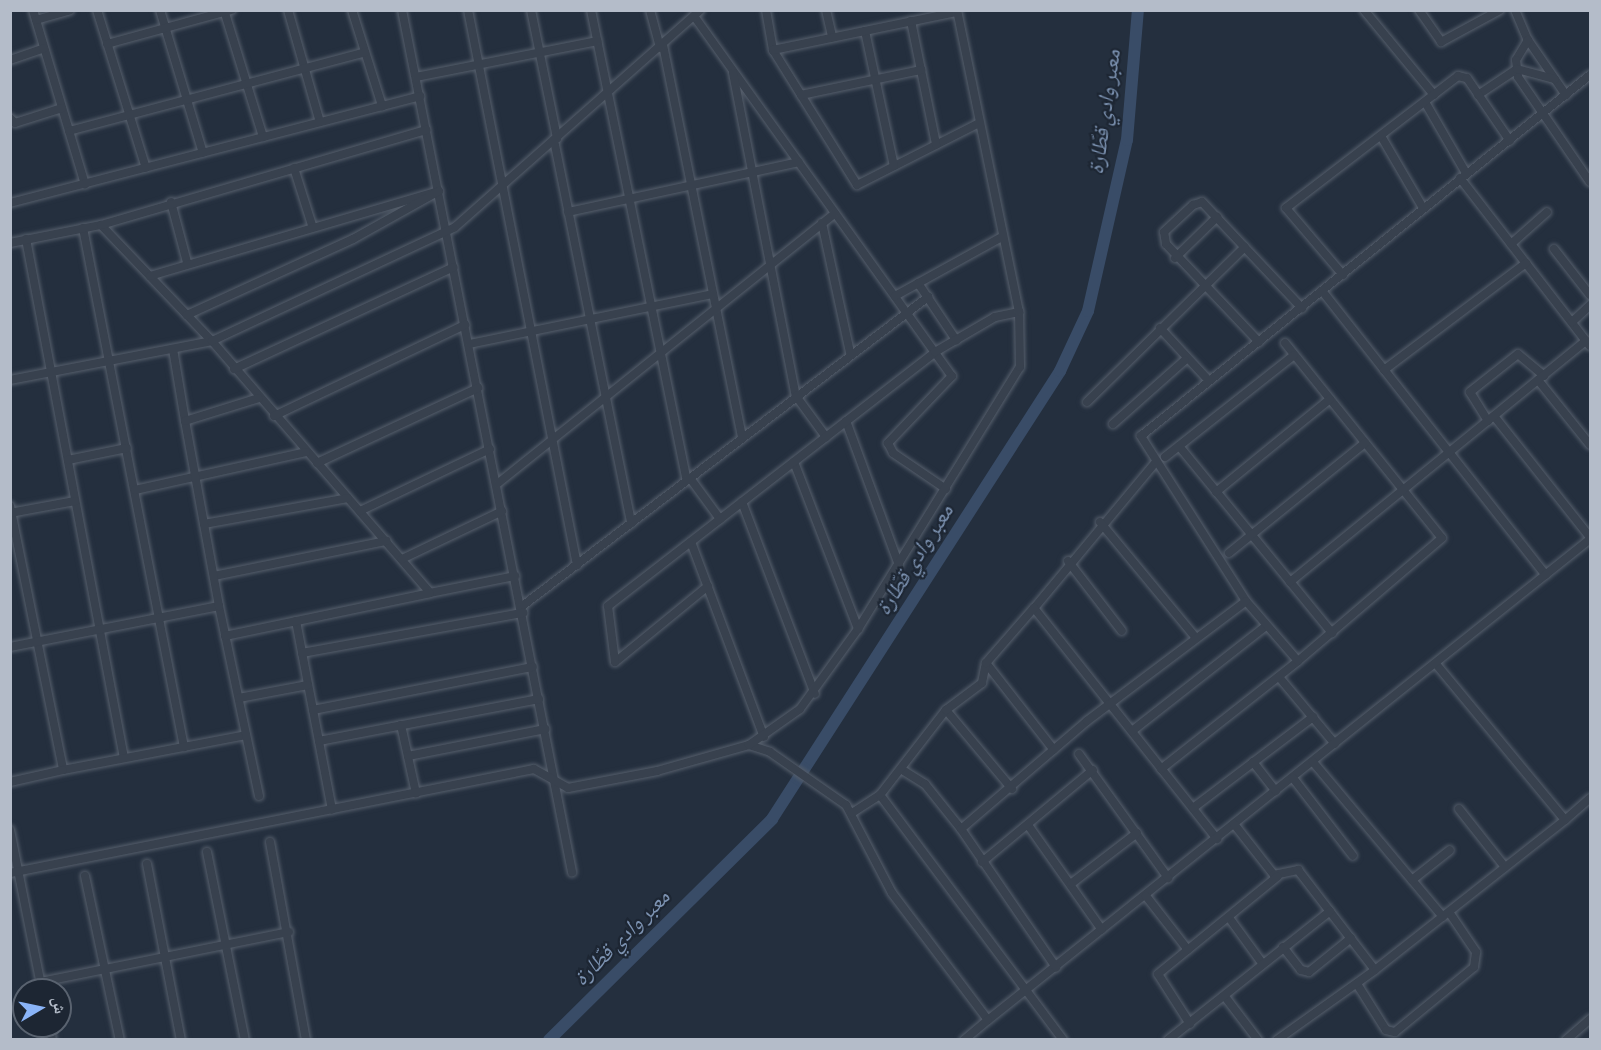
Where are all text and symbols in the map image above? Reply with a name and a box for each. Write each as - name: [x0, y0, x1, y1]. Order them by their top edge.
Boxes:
- water label: معبر وادي قطّارة: [1083, 48, 1127, 176]
- water label: معبر وادي قطّارة: [870, 500, 960, 620]
- water label: معبر وادي قطّارة: [568, 884, 676, 992]
- north arrow: [12, 978, 72, 1038]
- text: ش: [48, 996, 69, 1015]

